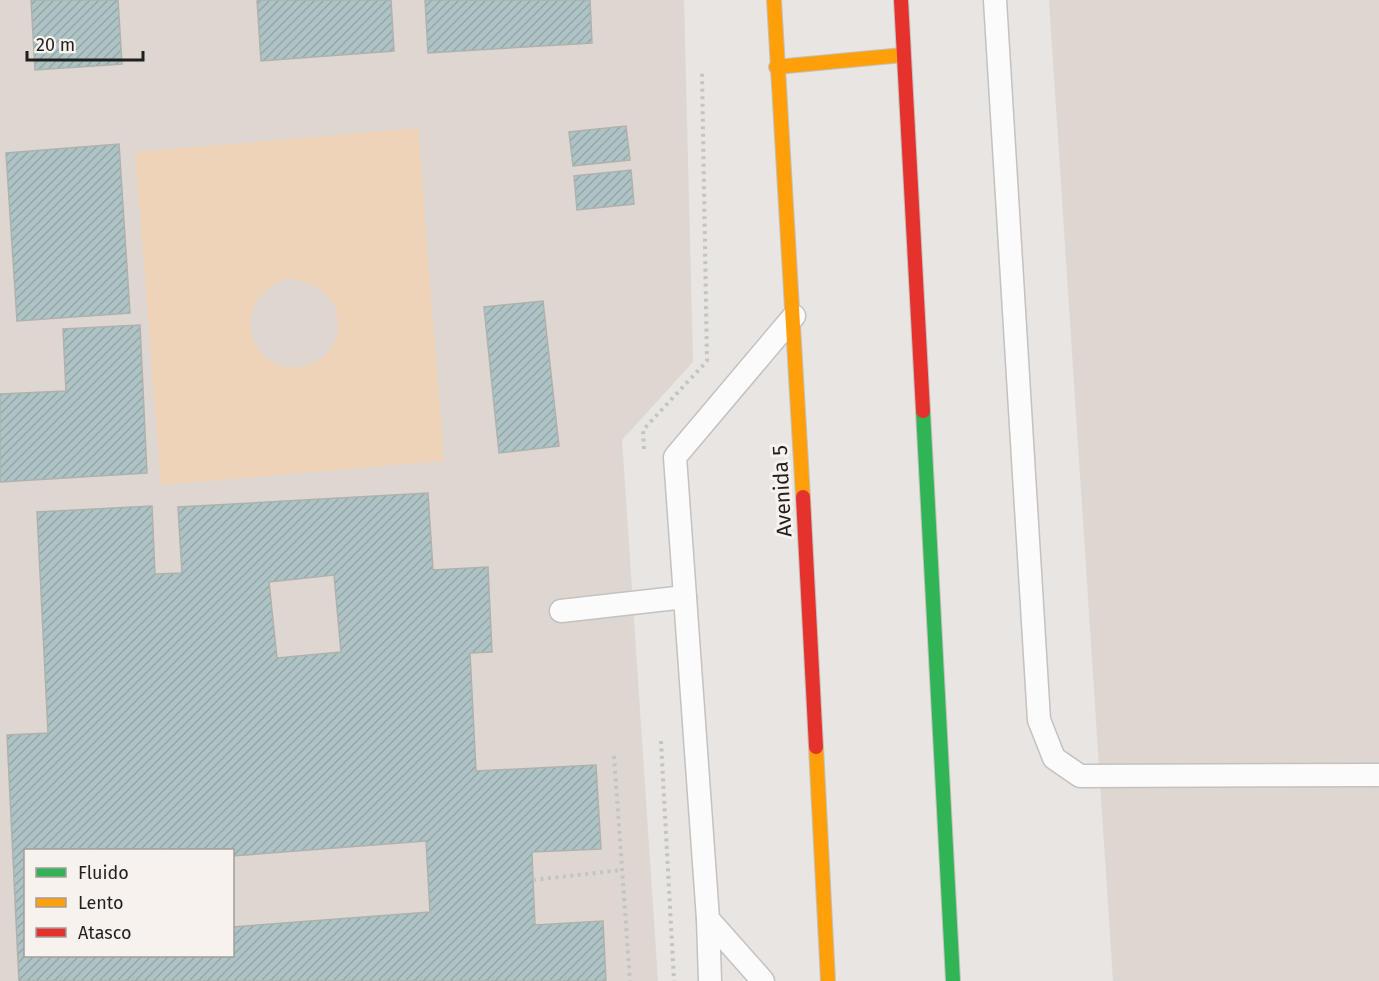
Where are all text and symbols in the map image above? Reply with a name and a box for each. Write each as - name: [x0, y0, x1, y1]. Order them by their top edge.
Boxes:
- scale bar: [27, 24, 142, 62]
- text: 20 m: [36, 34, 75, 56]
- street label: Avenida 5: [767, 444, 797, 538]
- legend: [24, 849, 234, 957]
- text: Fluido: [78, 862, 129, 884]
- text: Lento: [78, 892, 124, 914]
- text: Atasco: [78, 922, 131, 944]

